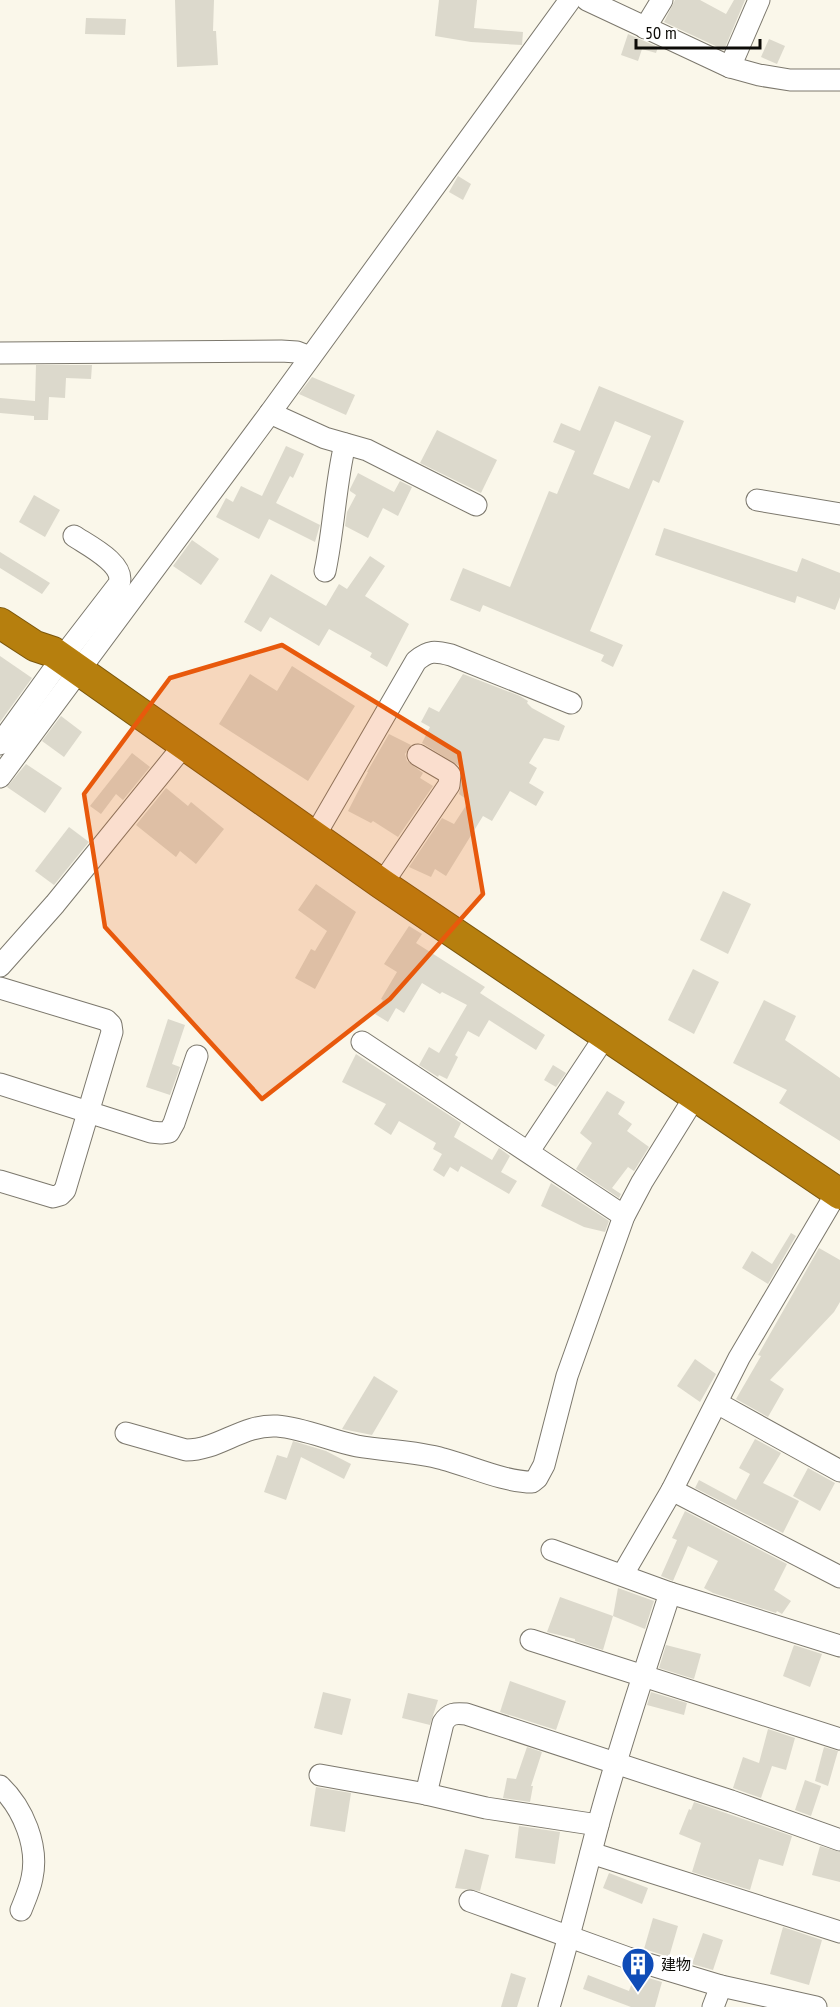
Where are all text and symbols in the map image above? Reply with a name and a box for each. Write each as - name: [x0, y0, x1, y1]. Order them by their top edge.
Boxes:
- scale bar: [636, 12, 760, 50]
- text: 50 m: [645, 21, 677, 44]
- building icon: 建物: [620, 1946, 656, 1993]
- place label: 建物: [661, 1955, 691, 1974]

